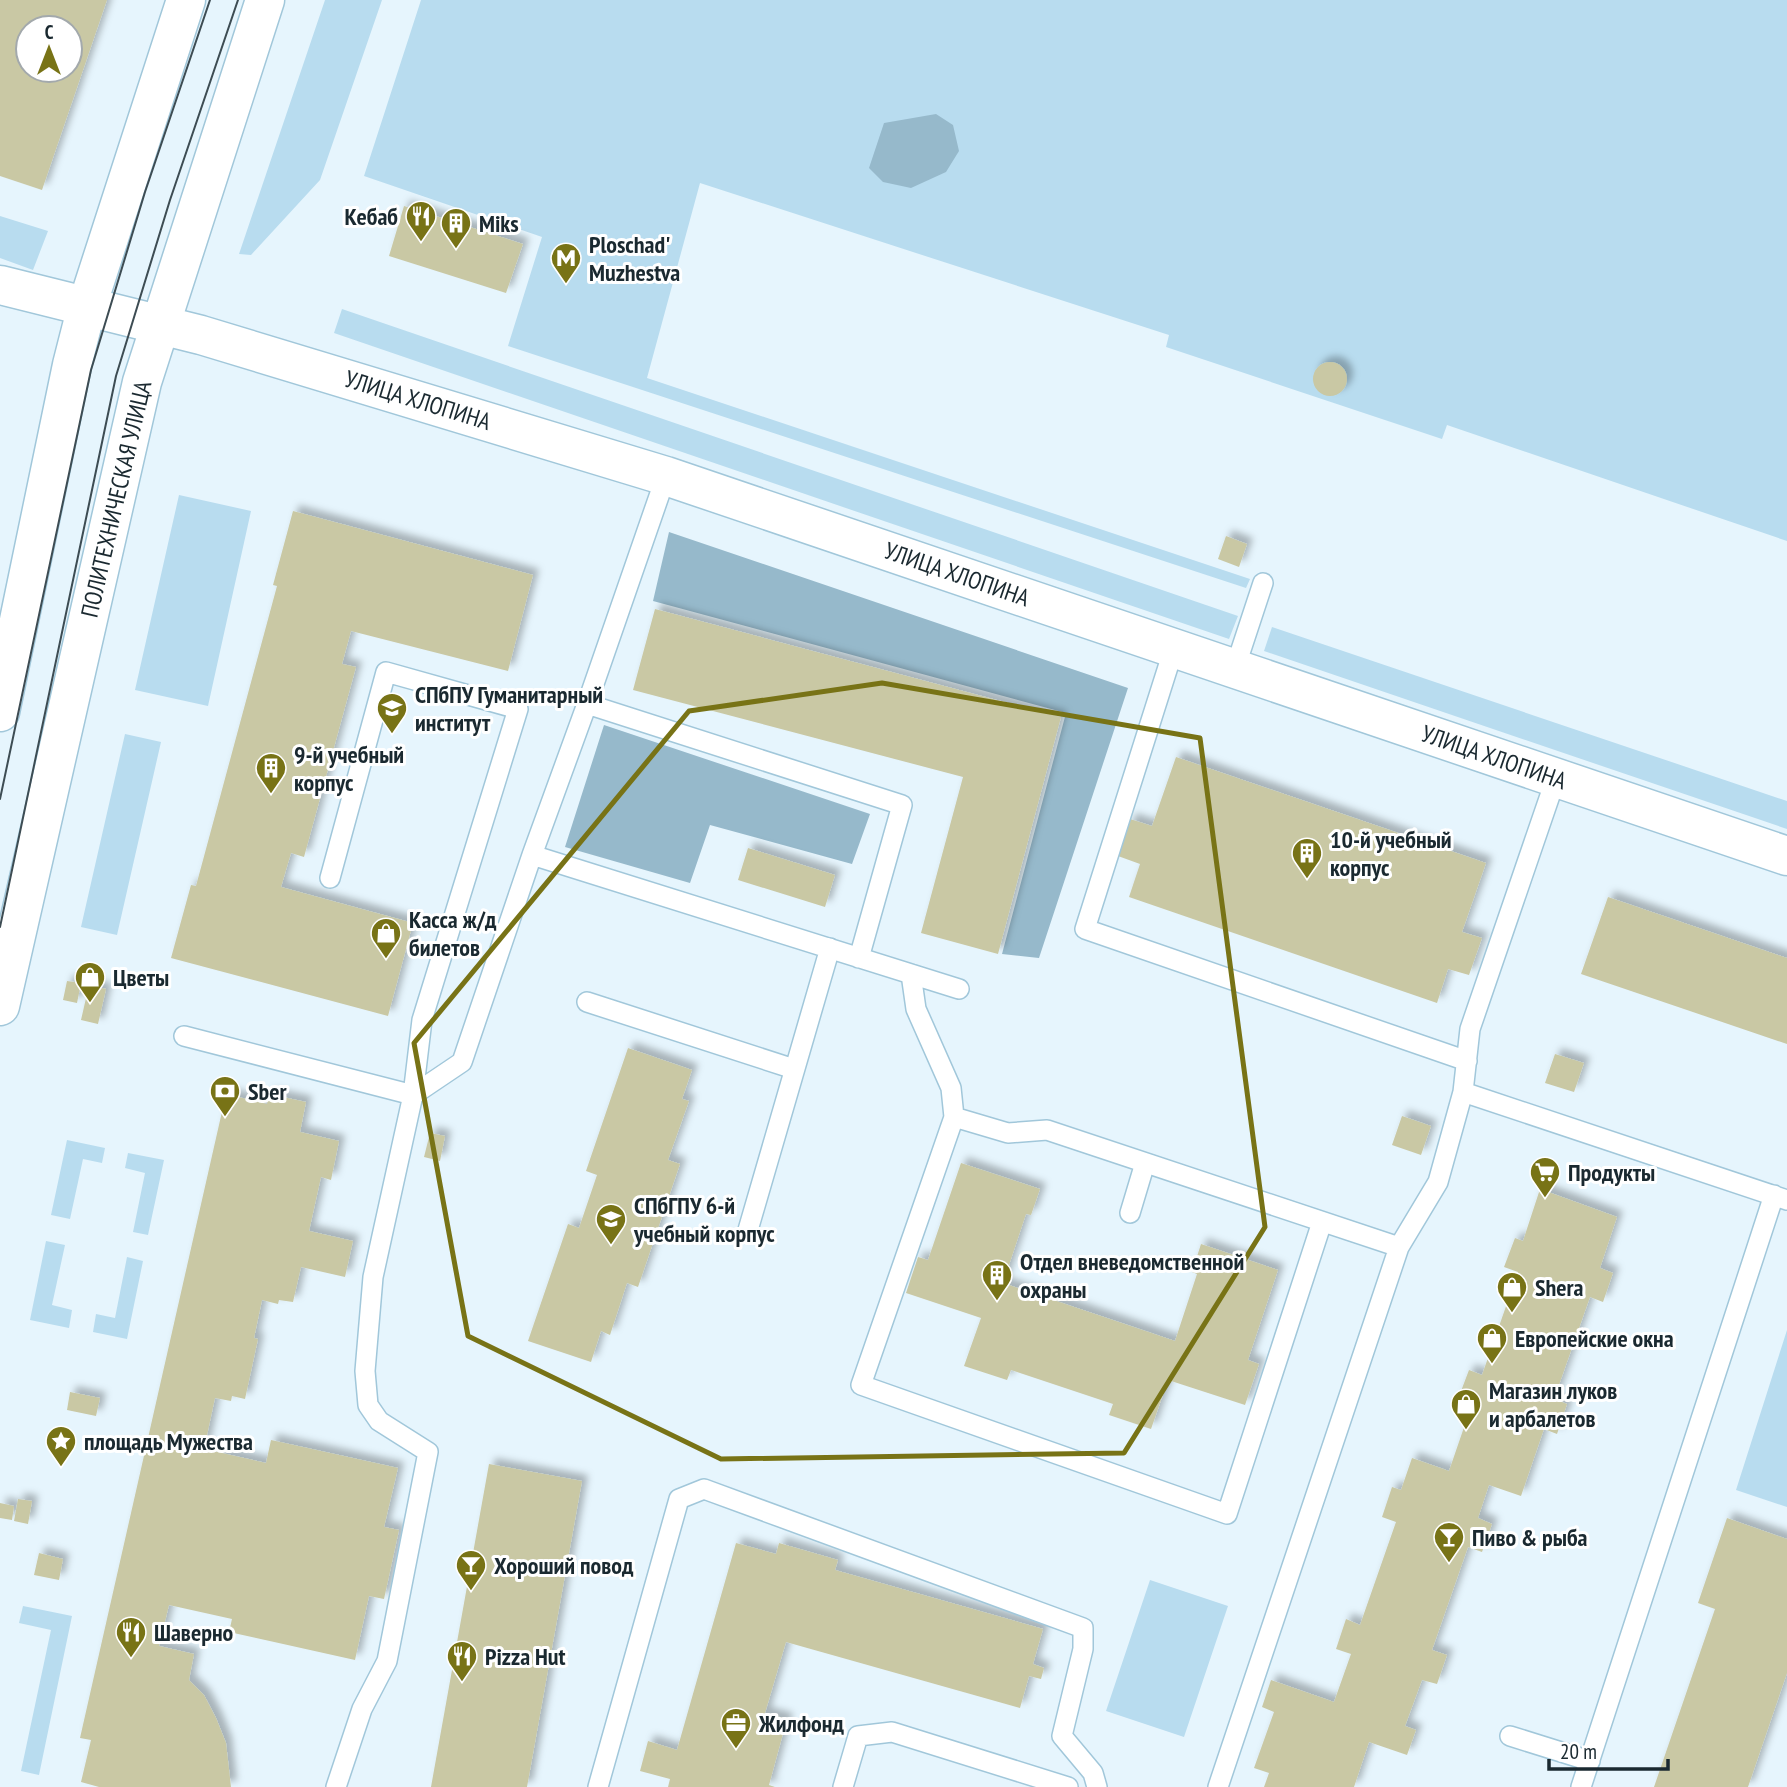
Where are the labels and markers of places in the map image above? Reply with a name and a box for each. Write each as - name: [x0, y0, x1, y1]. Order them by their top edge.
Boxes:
- restaurant icon: Кебаб: [404, 199, 438, 243]
- place label: Кебаб: [345, 201, 398, 232]
- building icon: Miks: [439, 206, 473, 250]
- place label: Miks: [479, 208, 519, 239]
- place label: Ploschad' Muzhestva: [589, 229, 680, 288]
- metro station icon: Ploschad' Muzhestva: [549, 241, 583, 285]
- place label: СПбПУ Гуманитарный институт: [415, 679, 603, 738]
- school or university icon: СПбПУ Гуманитарный институт: [375, 691, 409, 735]
- place label: 9-й учебный корпус: [294, 739, 404, 798]
- building icon: 9-й учебный корпус: [254, 751, 288, 795]
- place label: 10-й учебный корпус: [1330, 824, 1452, 883]
- building icon: 10-й учебный корпус: [1290, 836, 1324, 880]
- place label: Касса ж/д билетов: [409, 904, 497, 963]
- shop icon: Касса ж/д билетов: [369, 916, 403, 960]
- shop icon: Цветы: [73, 960, 107, 1004]
- place label: Цветы: [113, 962, 169, 993]
- bank icon: Sber: [208, 1074, 242, 1118]
- place label: Sber: [248, 1076, 287, 1107]
- supermarket icon: Продукты: [1528, 1155, 1562, 1199]
- place label: Продукты: [1568, 1157, 1655, 1188]
- place label: СПбГПУ 6-й учебный корпус: [633, 1190, 775, 1249]
- school or university icon: СПбГПУ 6-й учебный корпус: [594, 1202, 628, 1246]
- place label: Отдел вневедомственной охраны: [1020, 1246, 1244, 1305]
- building icon: Отдел вневедомственной охраны: [980, 1258, 1014, 1302]
- shop icon: Shera: [1495, 1270, 1529, 1314]
- place label: Shera: [1535, 1272, 1584, 1303]
- shop icon: Европейские окна: [1475, 1321, 1509, 1365]
- place label: Европейские окна: [1515, 1323, 1674, 1354]
- place label: Магазин луков и арбалетов: [1489, 1375, 1617, 1434]
- shop icon: Магазин луков и арбалетов: [1449, 1387, 1483, 1431]
- place icon: площадь Мужества: [44, 1424, 78, 1468]
- place label: площадь Мужества: [84, 1426, 253, 1457]
- bar icon: Пиво & рыба: [1432, 1520, 1466, 1564]
- place label: Пиво & рыба: [1472, 1522, 1588, 1553]
- bar icon: Хороший повод: [454, 1548, 488, 1592]
- place label: Хороший повод: [494, 1550, 634, 1581]
- restaurant icon: Шаверно: [114, 1615, 148, 1659]
- place label: Шаверно: [154, 1617, 234, 1648]
- restaurant icon: Pizza Hut: [445, 1639, 479, 1683]
- place label: Pizza Hut: [485, 1641, 565, 1672]
- office icon: Жилфонд: [719, 1706, 753, 1750]
- place label: Жилфонд: [758, 1708, 844, 1739]

